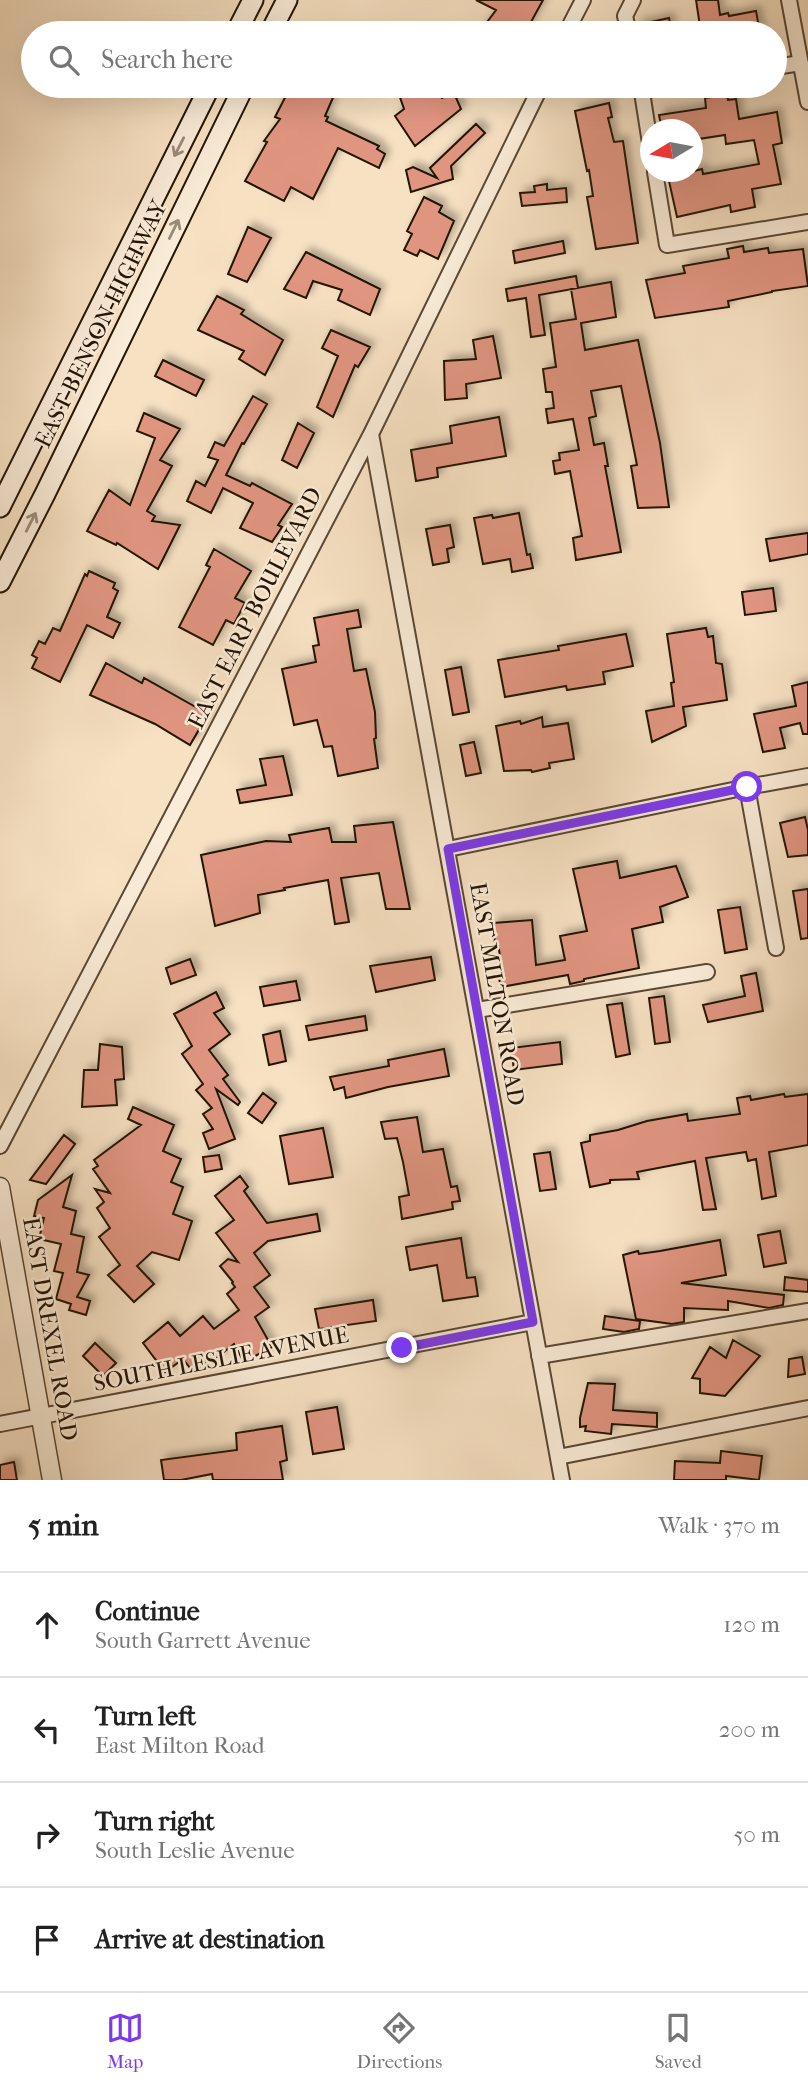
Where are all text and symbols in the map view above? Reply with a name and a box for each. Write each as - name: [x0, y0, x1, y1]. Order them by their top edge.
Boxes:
- search box: [21, 21, 787, 98]
- icon: search: [45, 41, 83, 79]
- text: Search here: [101, 44, 233, 75]
- north arrow: [640, 119, 703, 182]
- one-way arrow: [172, 136, 186, 157]
- street label: EAST BENSON HIGHWAY: [29, 195, 173, 452]
- one-way arrow: [168, 219, 182, 240]
- street label: EAST EARP BOULEVARD: [182, 483, 328, 733]
- one-way arrow: [25, 512, 39, 533]
- route start: [731, 771, 762, 802]
- street label: EAST MILTON ROAD: [464, 880, 530, 1108]
- street label: EAST DREXEL ROAD: [17, 1215, 83, 1443]
- street label: SOUTH LESLIE AVENUE: [91, 1321, 351, 1397]
- route end: [386, 1332, 417, 1363]
- text: 5 min: [28, 1508, 99, 1543]
- text: Walk · 370 m: [658, 1512, 780, 1539]
- text: Continue: [95, 1596, 200, 1627]
- icon: ahead: [28, 1606, 66, 1644]
- text: 120 m: [723, 1611, 780, 1638]
- text: South Garrett Avenue: [95, 1627, 311, 1654]
- text: Turn left: [95, 1701, 196, 1732]
- icon: left: [28, 1711, 66, 1749]
- text: 200 m: [719, 1716, 780, 1743]
- text: East Milton Road: [95, 1732, 265, 1759]
- text: Turn right: [95, 1806, 215, 1837]
- icon: right: [28, 1816, 66, 1854]
- text: 50 m: [733, 1821, 780, 1848]
- text: South Leslie Avenue: [95, 1837, 295, 1864]
- icon: arrive: [28, 1921, 66, 1959]
- text: Arrive at destination: [95, 1924, 325, 1955]
- tab: Map: [106, 2009, 144, 2073]
- tab: Directions: [357, 2009, 442, 2073]
- tab: Saved: [655, 2009, 702, 2073]

